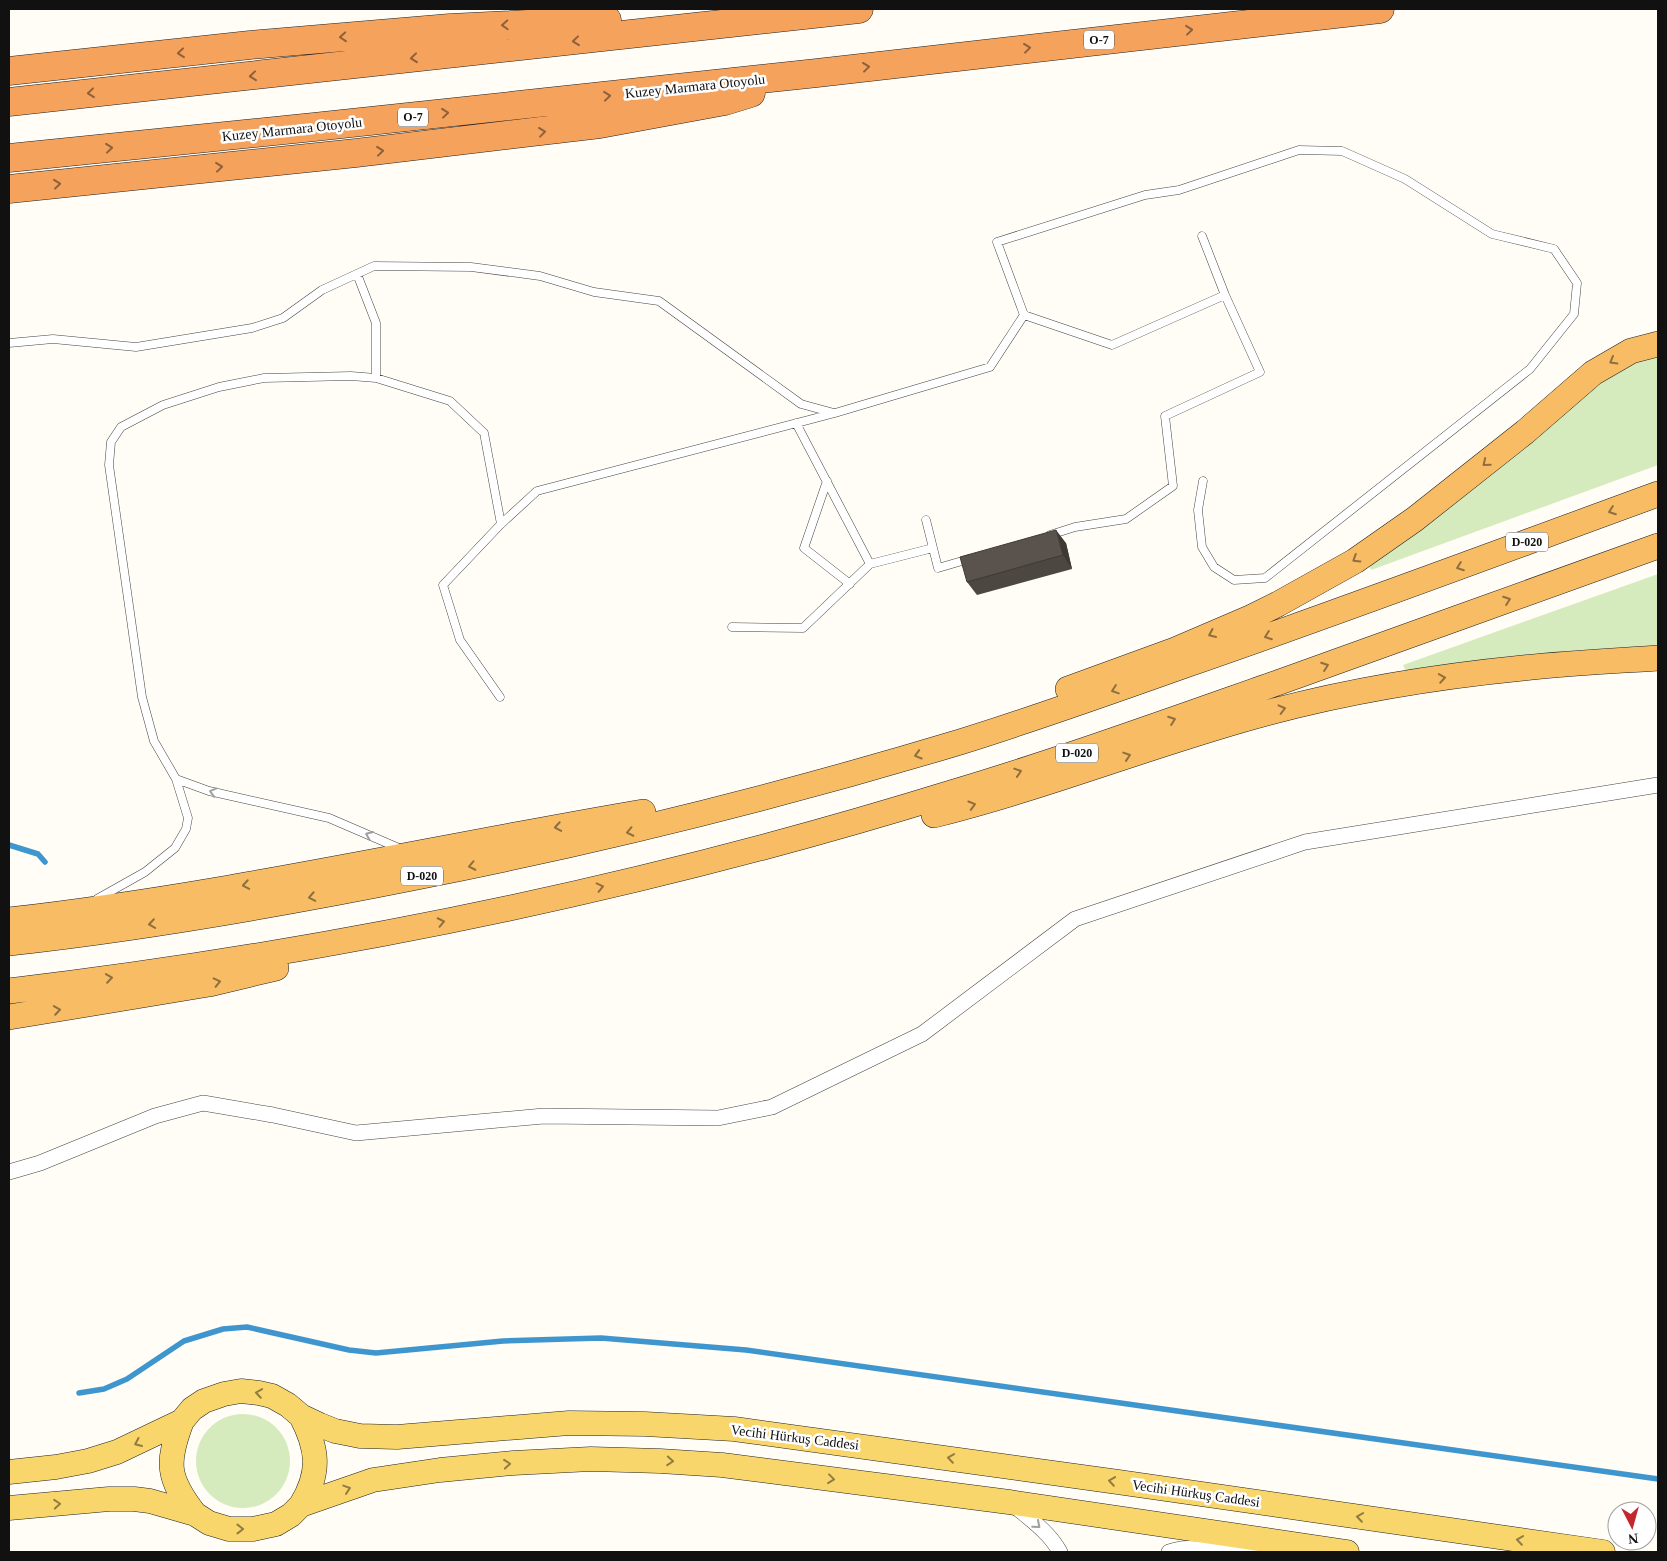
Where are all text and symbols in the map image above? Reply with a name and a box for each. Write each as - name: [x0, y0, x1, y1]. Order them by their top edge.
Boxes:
- one-way arrow: [501, 20, 509, 31]
- one-way arrow: [1185, 25, 1193, 36]
- road number: O-7: [1084, 30, 1114, 50]
- one-way arrow: [339, 31, 347, 42]
- one-way arrow: [572, 35, 580, 46]
- one-way arrow: [1023, 43, 1031, 54]
- one-way arrow: [177, 47, 185, 58]
- one-way arrow: [410, 52, 418, 63]
- one-way arrow: [862, 62, 870, 73]
- one-way arrow: [249, 70, 257, 81]
- street label: Kuzey Marmara Otoyolu: [624, 72, 766, 101]
- one-way arrow: [87, 87, 95, 98]
- one-way arrow: [603, 91, 611, 102]
- road number: O-7: [398, 108, 428, 126]
- one-way arrow: [441, 108, 449, 119]
- street label: Kuzey Marmara Otoyolu: [221, 115, 363, 144]
- one-way arrow: [538, 127, 546, 138]
- one-way arrow: [106, 143, 114, 154]
- one-way arrow: [377, 146, 385, 157]
- one-way arrow: [215, 162, 223, 173]
- one-way arrow: [54, 179, 62, 190]
- one-way arrow: [1610, 355, 1619, 365]
- one-way arrow: [1483, 457, 1492, 466]
- one-way arrow: [1609, 505, 1617, 515]
- road number: D-020: [1506, 532, 1548, 552]
- one-way arrow: [1353, 553, 1362, 563]
- one-way arrow: [1456, 561, 1464, 571]
- one-way arrow: [1502, 596, 1511, 606]
- one-way arrow: [1208, 628, 1217, 639]
- one-way arrow: [1265, 630, 1273, 640]
- one-way arrow: [1320, 662, 1329, 672]
- one-way arrow: [1437, 674, 1446, 684]
- one-way arrow: [1111, 684, 1120, 694]
- one-way arrow: [1278, 704, 1287, 715]
- one-way arrow: [1167, 716, 1175, 726]
- road number: D-020: [1056, 744, 1098, 762]
- one-way arrow: [914, 749, 922, 759]
- one-way arrow: [1122, 752, 1131, 762]
- one-way arrow: [1013, 768, 1022, 778]
- one-way arrow: [209, 787, 218, 798]
- one-way arrow: [967, 801, 975, 811]
- one-way arrow: [553, 821, 562, 831]
- one-way arrow: [626, 826, 635, 836]
- one-way arrow: [365, 831, 374, 842]
- one-way arrow: [467, 860, 476, 871]
- road number: D-020: [401, 866, 443, 886]
- one-way arrow: [241, 880, 250, 890]
- one-way arrow: [595, 882, 604, 893]
- one-way arrow: [308, 892, 316, 902]
- one-way arrow: [437, 917, 445, 928]
- one-way arrow: [147, 919, 156, 929]
- one-way arrow: [105, 974, 114, 984]
- one-way arrow: [213, 977, 221, 988]
- one-way arrow: [53, 1005, 61, 1015]
- one-way arrow: [254, 1389, 263, 1399]
- street label: Vecihi Hürkuş Caddesi: [730, 1422, 860, 1453]
- one-way arrow: [134, 1436, 143, 1447]
- one-way arrow: [947, 1454, 956, 1464]
- one-way arrow: [666, 1456, 674, 1467]
- one-way arrow: [504, 1459, 512, 1470]
- one-way arrow: [827, 1473, 835, 1484]
- one-way arrow: [1108, 1476, 1116, 1487]
- street label: Vecihi Hürkuş Caddesi: [1131, 1477, 1261, 1510]
- one-way arrow: [342, 1484, 351, 1494]
- one-way arrow: [54, 1498, 62, 1509]
- north arrow: [1607, 1501, 1657, 1551]
- one-way arrow: [1355, 1512, 1364, 1522]
- one-way arrow: [1031, 1519, 1040, 1527]
- one-way arrow: [236, 1524, 244, 1534]
- text: N: [1627, 1530, 1639, 1546]
- one-way arrow: [1516, 1536, 1525, 1546]

